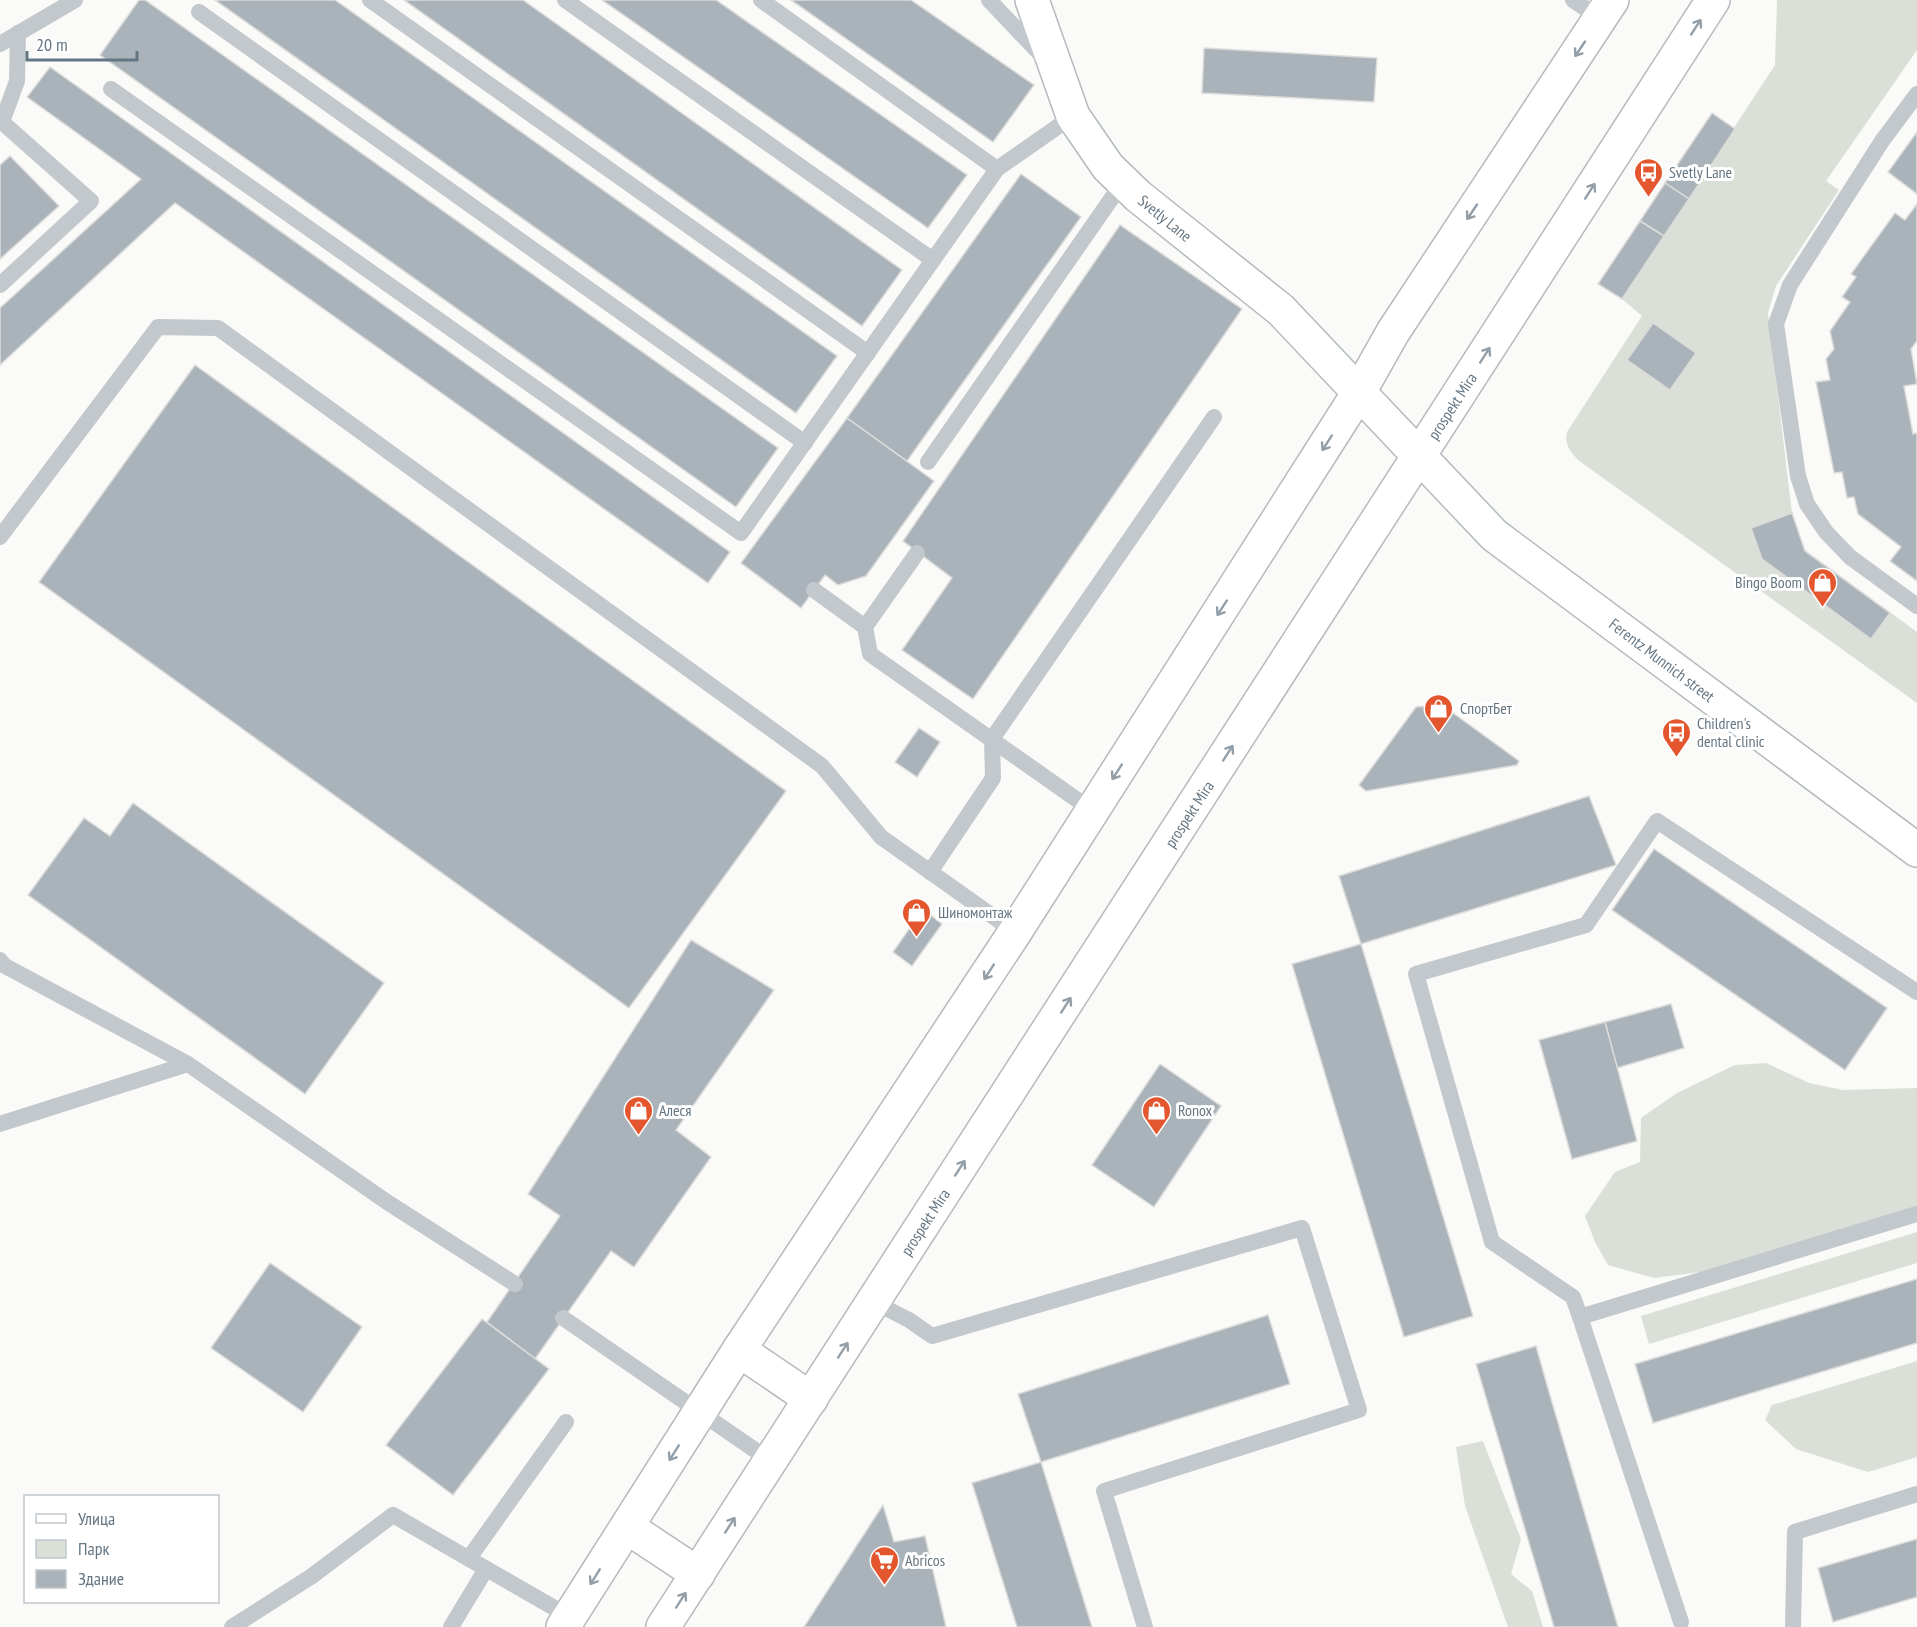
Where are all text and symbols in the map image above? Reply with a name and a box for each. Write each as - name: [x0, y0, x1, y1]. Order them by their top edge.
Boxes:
- one-way arrow: [1689, 18, 1702, 35]
- scale bar: [27, 24, 136, 62]
- text: 20 m: [36, 33, 68, 56]
- one-way arrow: [1574, 40, 1586, 57]
- bus stop icon: Svetly Lane: [1632, 156, 1664, 198]
- place label: Svetly Lane: [1669, 162, 1732, 182]
- one-way arrow: [1585, 183, 1597, 200]
- street label: Svetly Lane: [1134, 190, 1196, 246]
- one-way arrow: [1466, 203, 1478, 220]
- one-way arrow: [1479, 347, 1491, 364]
- street label: prospekt Mira: [1423, 369, 1481, 443]
- one-way arrow: [1321, 435, 1333, 451]
- shop icon: Bingo Boom: [1807, 566, 1839, 608]
- place label: Bingo Boom: [1735, 572, 1802, 592]
- one-way arrow: [1216, 599, 1228, 616]
- street label: Ferentz Munnich street: [1605, 614, 1719, 707]
- shop icon: СпортБет: [1423, 692, 1455, 734]
- place label: СпортБет: [1460, 698, 1513, 718]
- place label: Children's dental clinic: [1697, 713, 1765, 751]
- bus stop icon: Children's dental clinic: [1660, 716, 1692, 758]
- one-way arrow: [1222, 744, 1235, 761]
- one-way arrow: [1111, 764, 1124, 781]
- street label: prospekt Mira: [1160, 777, 1218, 851]
- shop icon: Шиномонтаж: [901, 896, 933, 938]
- place label: Шиномонтаж: [938, 902, 1013, 922]
- one-way arrow: [983, 963, 995, 980]
- one-way arrow: [1059, 996, 1072, 1013]
- shop icon: Алеся: [622, 1094, 654, 1136]
- shop icon: Ronox: [1141, 1094, 1173, 1136]
- place label: Алеся: [659, 1100, 691, 1120]
- place label: Ronox: [1178, 1100, 1213, 1120]
- one-way arrow: [954, 1161, 966, 1177]
- street label: prospekt Mira: [896, 1185, 954, 1259]
- one-way arrow: [837, 1342, 849, 1359]
- one-way arrow: [668, 1444, 681, 1461]
- legend: [24, 1495, 219, 1603]
- text: Улица: [78, 1507, 115, 1530]
- one-way arrow: [723, 1516, 736, 1533]
- text: Парк: [78, 1537, 109, 1560]
- supermarket icon: Abricos: [868, 1544, 900, 1586]
- place label: Abricos: [905, 1550, 945, 1570]
- text: Здание: [78, 1567, 124, 1590]
- one-way arrow: [589, 1568, 602, 1585]
- one-way arrow: [674, 1592, 687, 1609]

